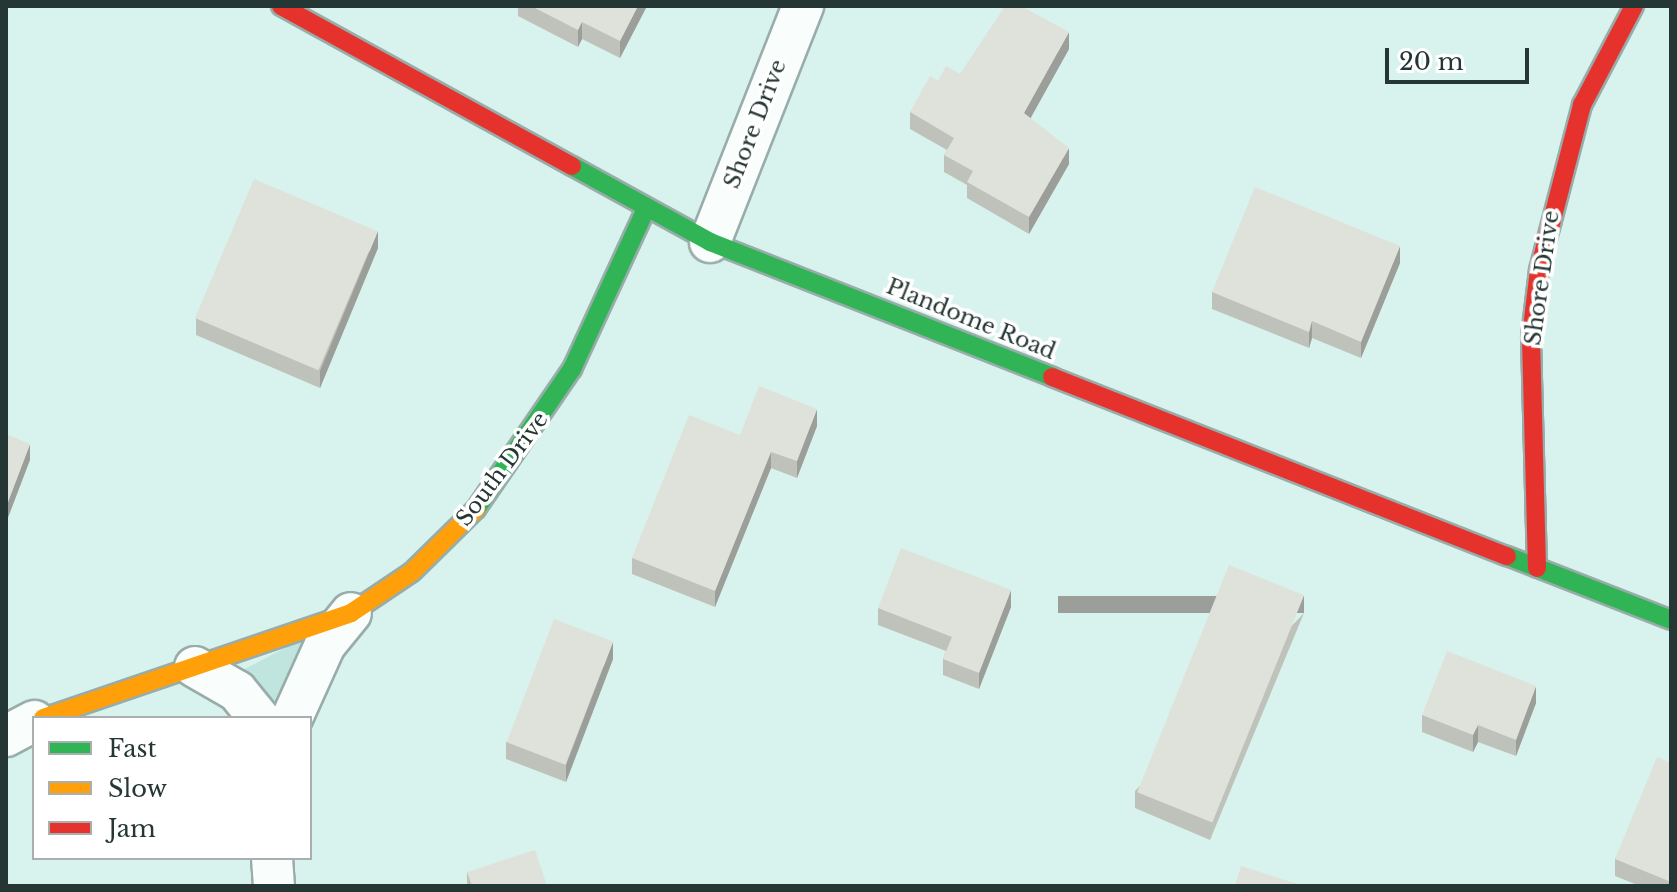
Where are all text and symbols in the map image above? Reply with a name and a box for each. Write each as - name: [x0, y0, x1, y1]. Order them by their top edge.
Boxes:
- scale bar: [1389, 32, 1533, 82]
- text: 20 m: [1399, 47, 1464, 76]
- street label: Shore Drive: [718, 56, 792, 192]
- street label: Shore Drive: [1519, 209, 1565, 347]
- street label: Plandome Road: [883, 273, 1059, 365]
- street label: South Drive: [451, 407, 553, 531]
- legend: [32, 716, 312, 860]
- text: Fast: [108, 734, 156, 763]
- text: Slow: [108, 774, 167, 803]
- text: Jam: [108, 814, 156, 843]

